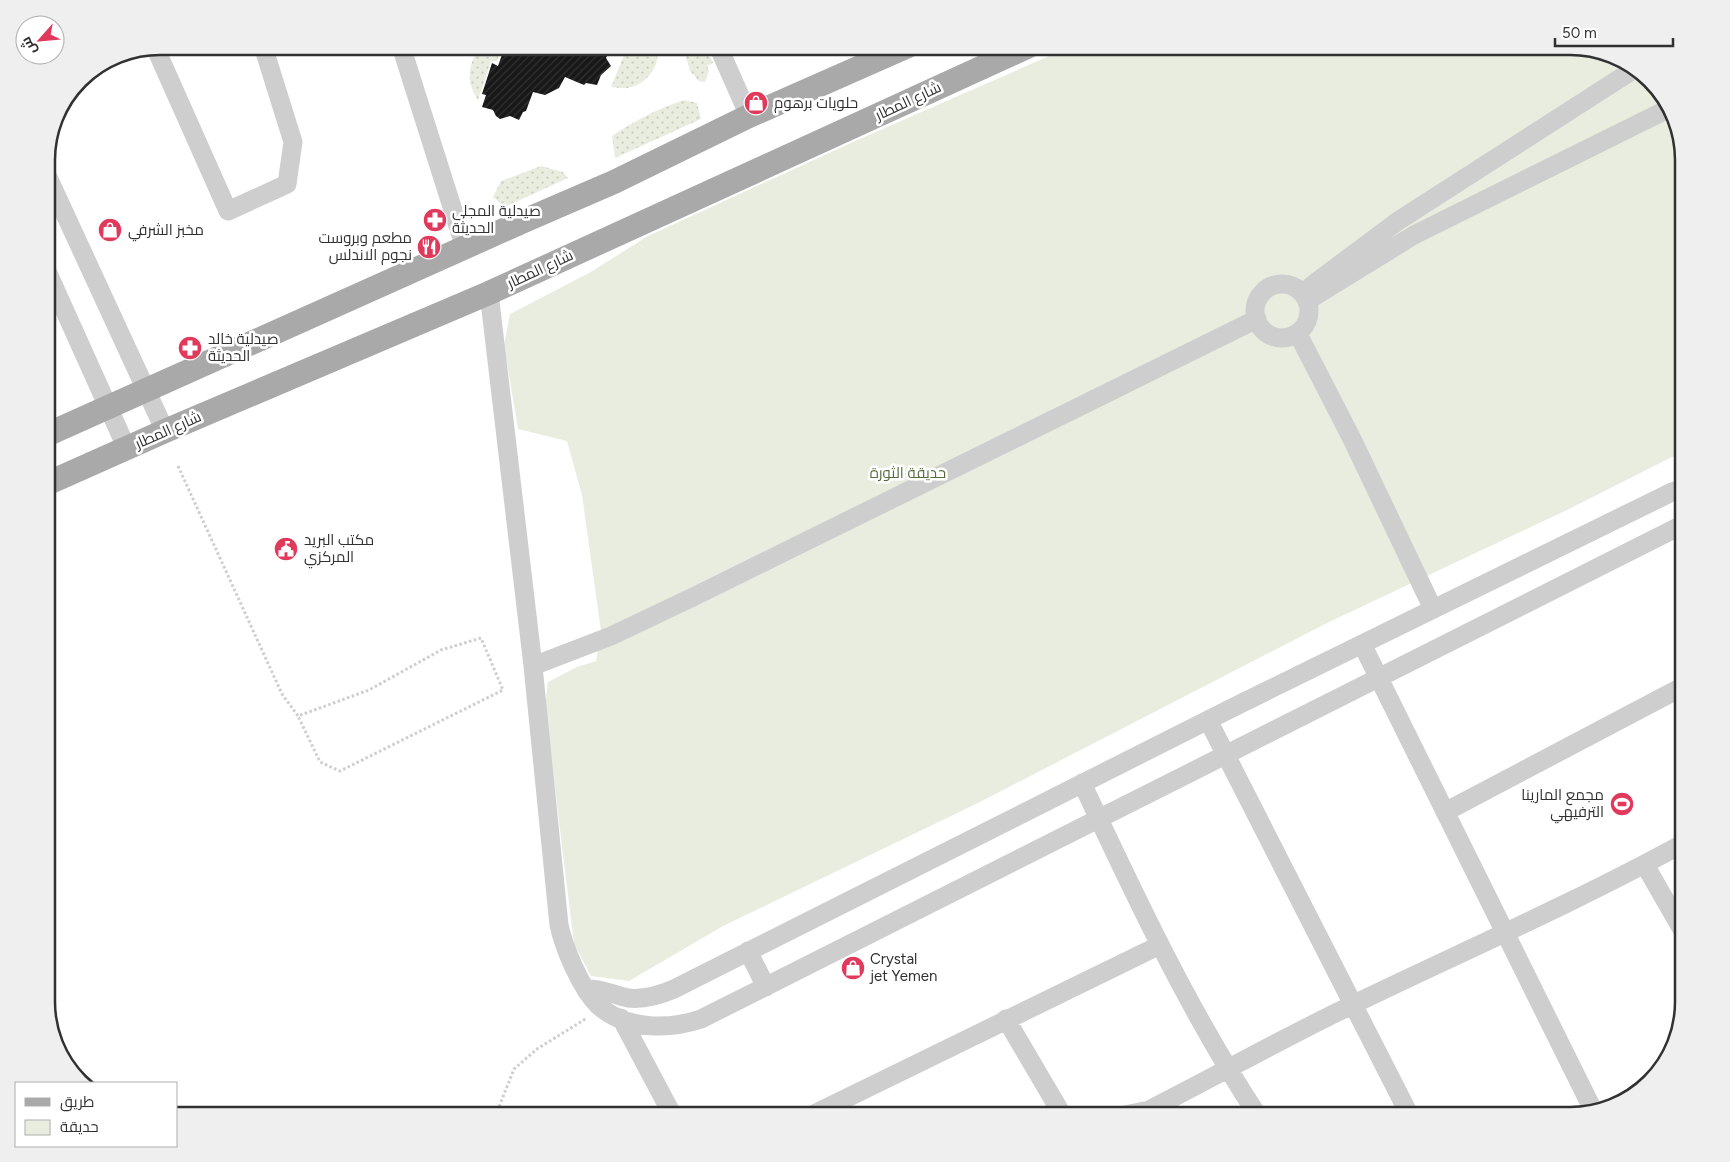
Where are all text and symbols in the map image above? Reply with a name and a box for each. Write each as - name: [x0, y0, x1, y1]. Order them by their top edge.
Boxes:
- north arrow: [15, 15, 65, 65]
- scale bar: [1555, 15, 1672, 47]
- text: 50 m: [1562, 24, 1597, 42]
- text: ش: [17, 34, 41, 58]
- street label: شارع المطار: [871, 78, 945, 126]
- shop icon: حلويات برهوم: [743, 90, 769, 116]
- place label: حلويات برهوم: [774, 94, 858, 113]
- place label: صيدلية المجلي الحديثة: [452, 202, 541, 237]
- pharmacy icon: صيدلية المجلي الحديثة: [422, 207, 448, 233]
- shop icon: مخبز الشرفي: [97, 217, 123, 243]
- place label: مخبز الشرفي: [128, 221, 204, 242]
- place label: مطعم وبروست نجوم الاندلس: [318, 229, 412, 265]
- restaurant icon: مطعم وبروست نجوم الاندلس: [416, 234, 442, 260]
- street label: شارع المطار: [503, 246, 577, 294]
- place label: صيدلية خالد الحديثة: [208, 330, 279, 365]
- pharmacy icon: صيدلية خالد الحديثة: [177, 335, 203, 361]
- street label: شارع المطار: [131, 407, 205, 455]
- park label: حديقة الثورة: [870, 464, 946, 482]
- place label: مكتب البريد المركزي: [304, 531, 374, 569]
- public building icon: مكتب البريد المركزي: [273, 536, 299, 562]
- place label: مجمع المارينا الترفيهي: [1521, 786, 1604, 824]
- sports icon: مجمع المارينا الترفيهي: [1609, 791, 1635, 817]
- place label: Crystal jet Yemen: [869, 950, 937, 985]
- shop icon: Crystal jet Yemen: [840, 955, 866, 981]
- legend: [15, 1082, 178, 1147]
- text: طريق: [60, 1093, 94, 1112]
- text: حديقة: [60, 1118, 99, 1136]

